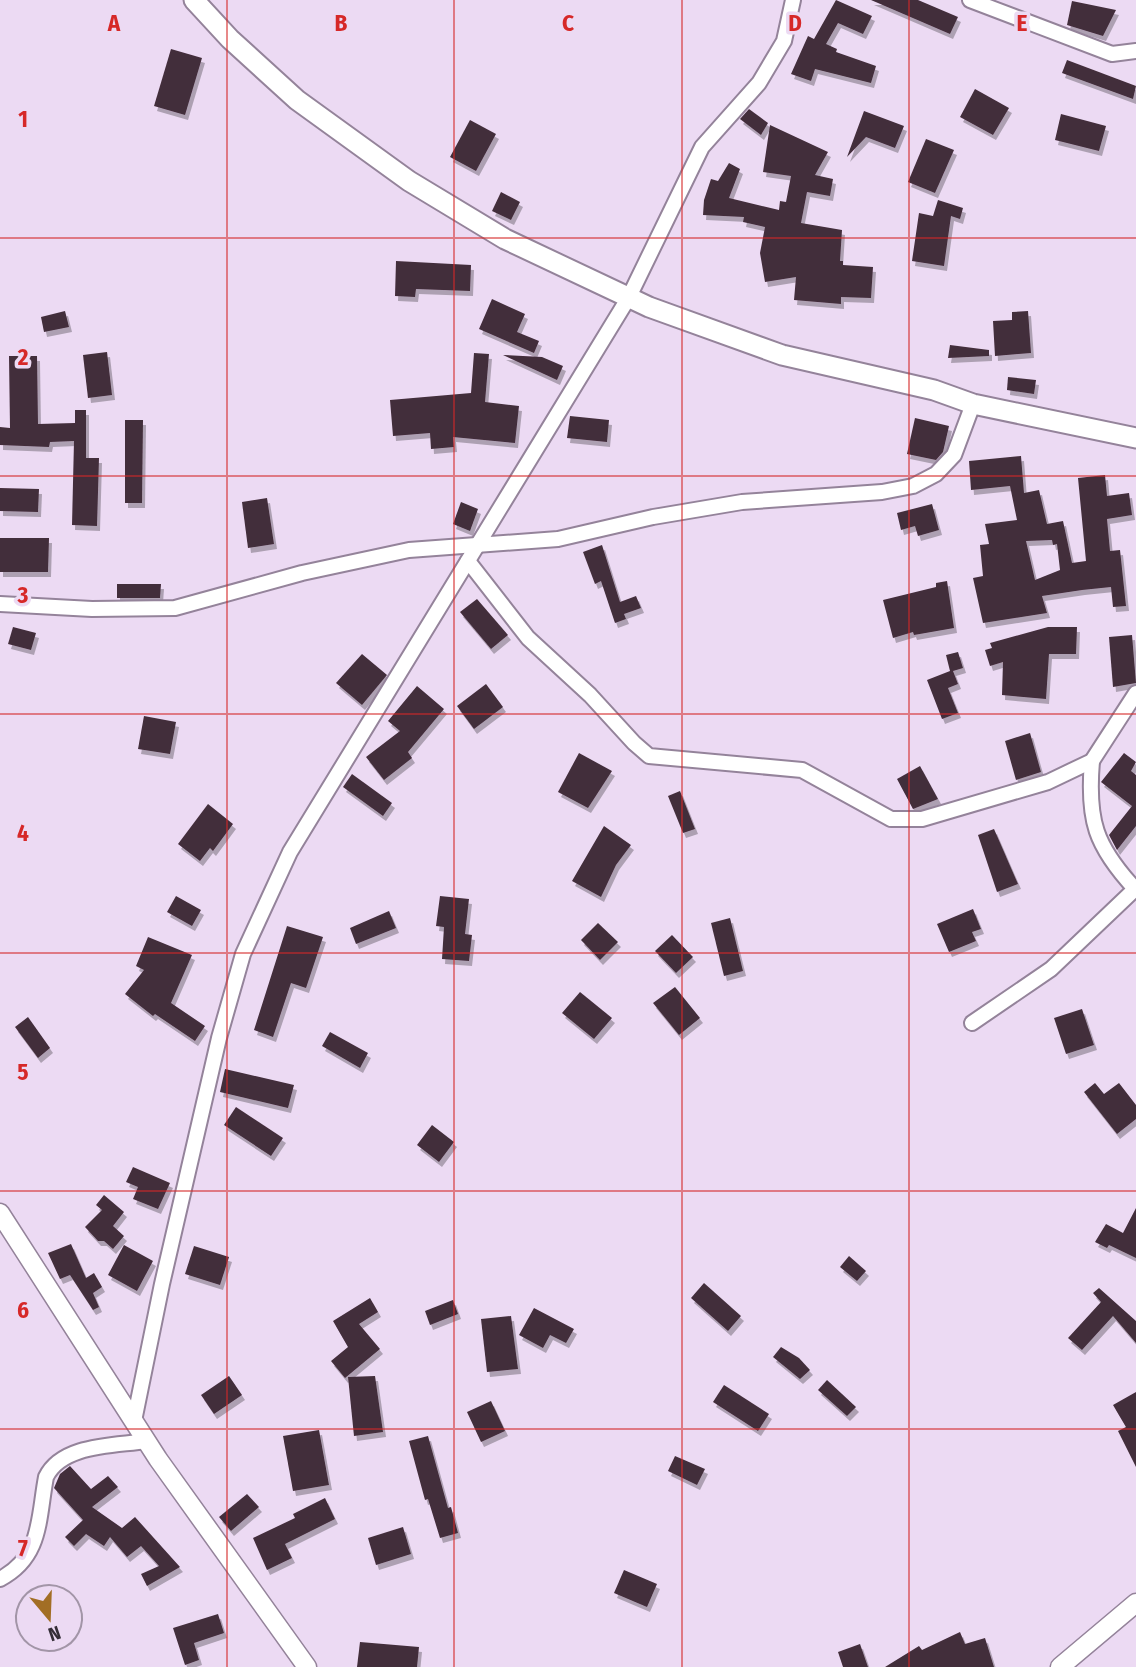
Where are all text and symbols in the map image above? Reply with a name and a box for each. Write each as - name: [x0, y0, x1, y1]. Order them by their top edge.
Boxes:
- text: A: [107, 9, 121, 37]
- text: B: [335, 9, 348, 37]
- text: C: [562, 9, 574, 37]
- text: D: [788, 9, 802, 37]
- text: E: [1017, 9, 1028, 37]
- text: 1: [18, 105, 28, 133]
- text: 2: [17, 343, 29, 371]
- text: 3: [17, 581, 29, 609]
- text: 4: [17, 819, 29, 847]
- text: 5: [17, 1058, 29, 1086]
- text: 6: [17, 1296, 29, 1324]
- text: 7: [18, 1534, 28, 1562]
- north arrow: [14, 1583, 84, 1653]
- text: N: [45, 1621, 64, 1646]

